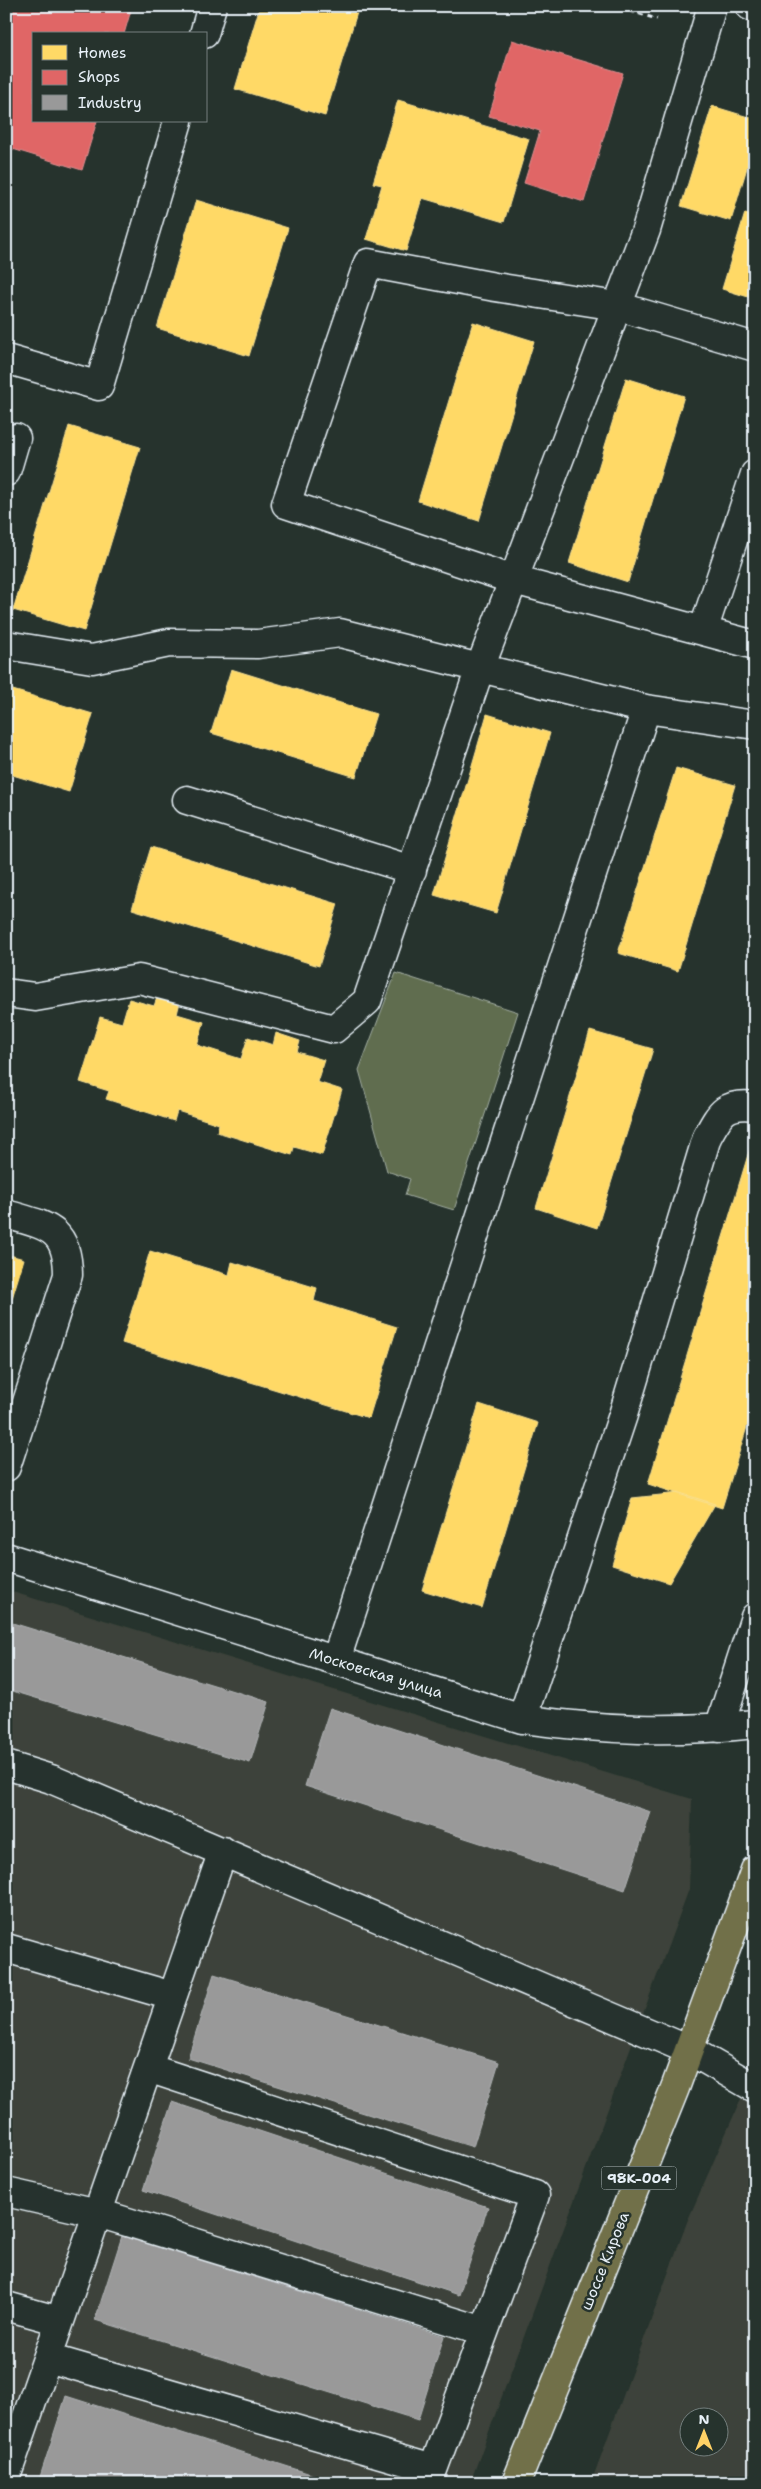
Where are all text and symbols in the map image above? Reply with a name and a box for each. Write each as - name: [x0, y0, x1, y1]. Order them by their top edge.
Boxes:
- legend: [32, 32, 208, 122]
- text: Homes: [78, 43, 126, 63]
- text: Shops: [78, 67, 120, 87]
- text: Industry: [78, 93, 142, 113]
- street label: Московская улица: [307, 1643, 446, 1703]
- road number: 98К-004: [602, 2166, 676, 2190]
- street label: шоссе Кирова: [576, 2208, 634, 2313]
- north arrow: [678, 2406, 728, 2456]
- text: N: [698, 2410, 710, 2428]

